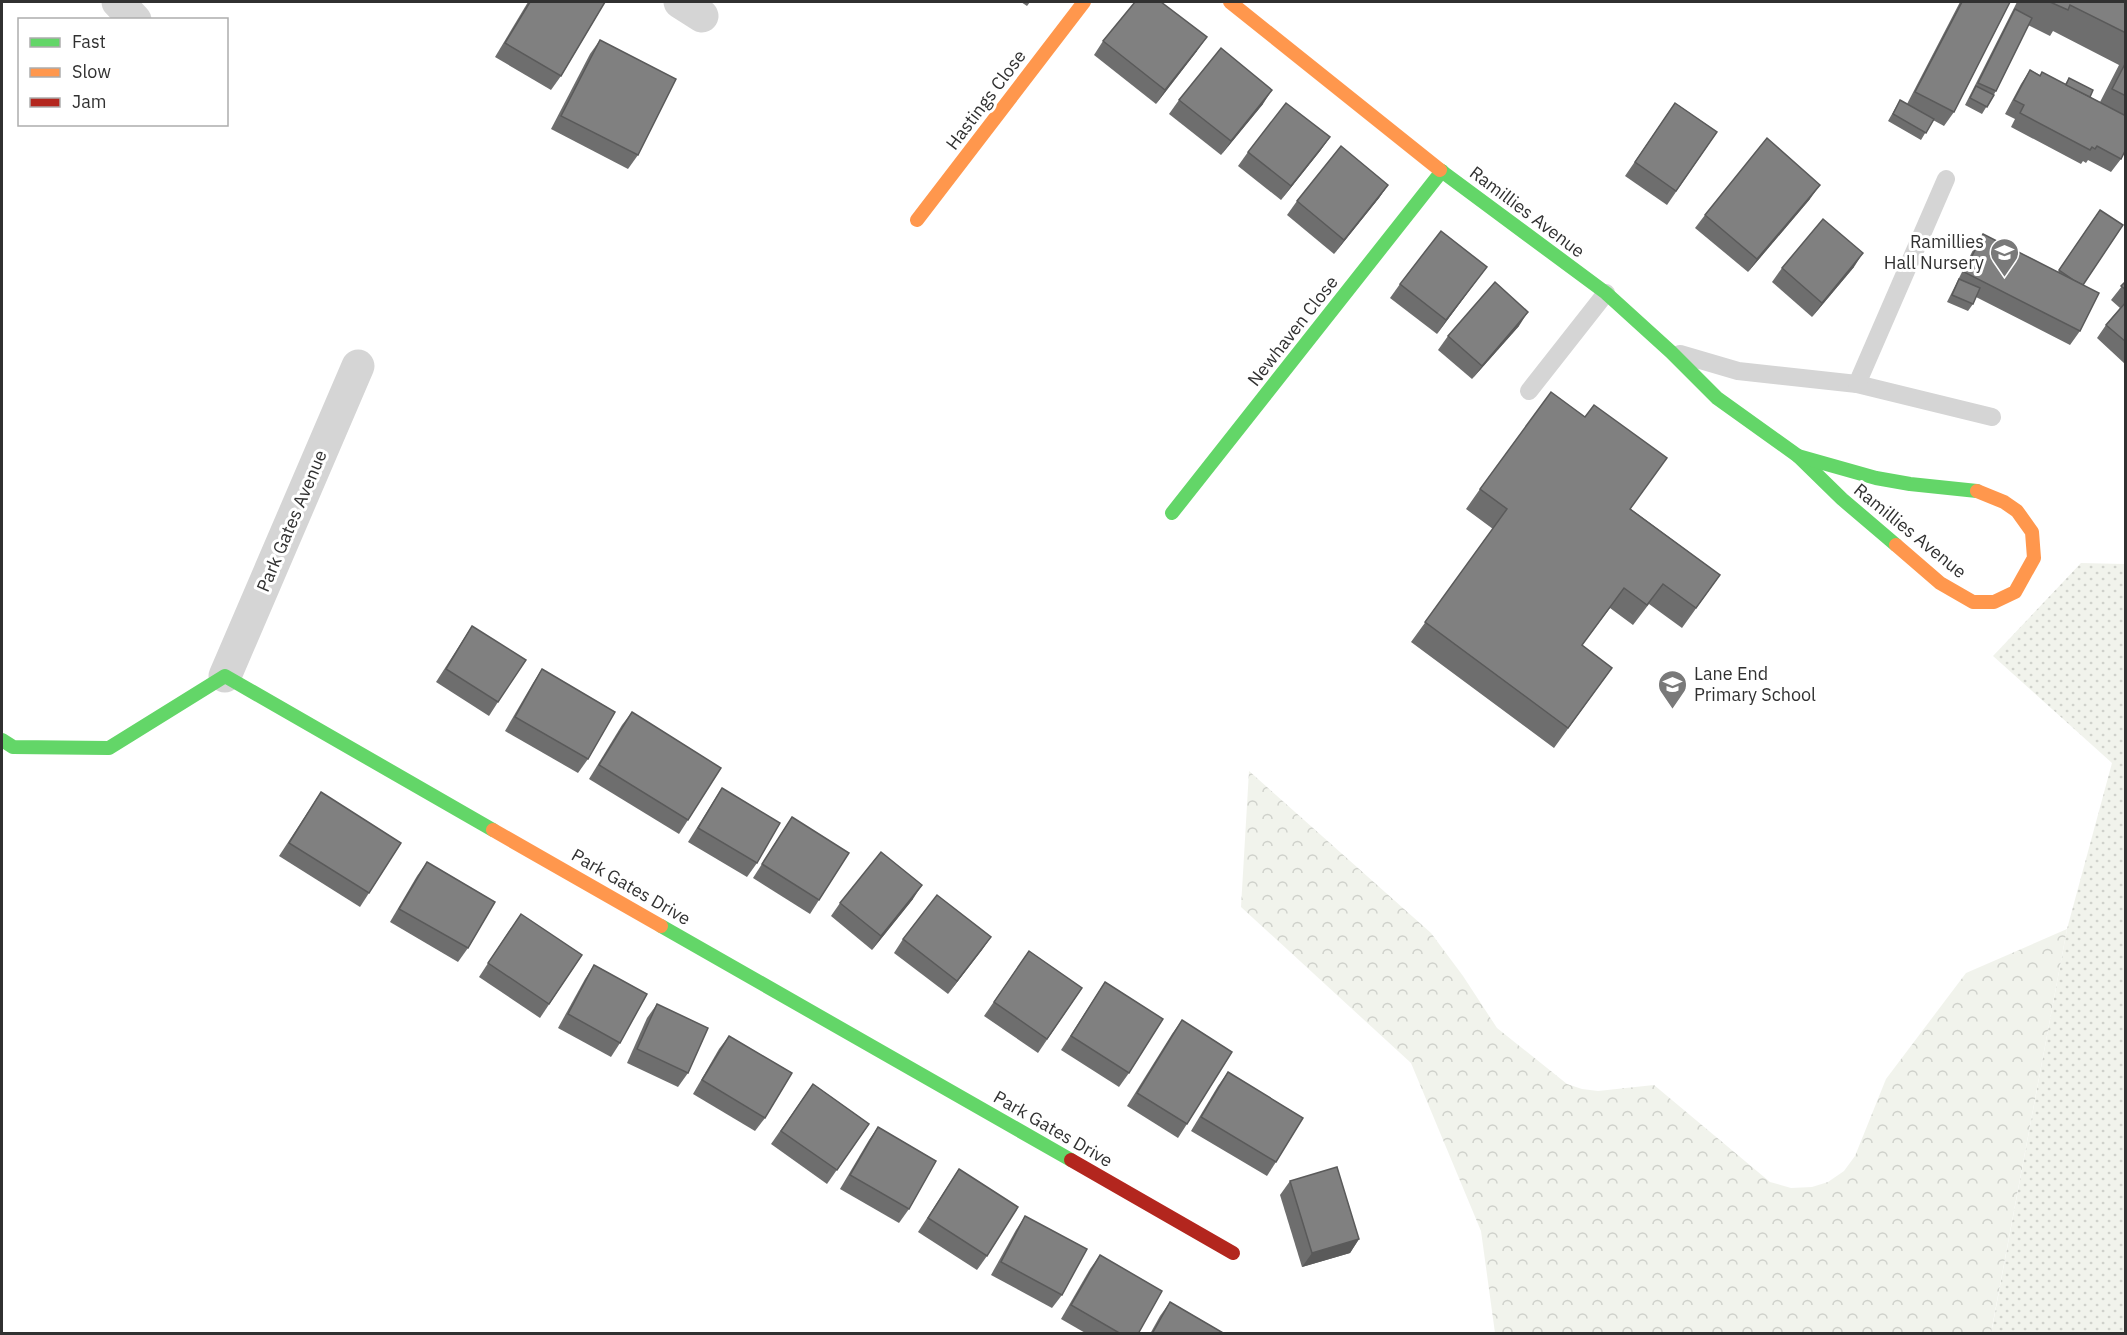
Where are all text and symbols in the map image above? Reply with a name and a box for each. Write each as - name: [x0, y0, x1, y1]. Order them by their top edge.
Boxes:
- legend: [18, 18, 228, 126]
- text: Fast: [72, 30, 106, 53]
- street label: Hastings Close: [941, 45, 1031, 154]
- text: Slow: [72, 60, 111, 83]
- text: Jam: [72, 90, 107, 113]
- street label: Ramillies Avenue: [1465, 161, 1590, 262]
- place label: Ramillies Hall Nursery: [1884, 230, 1984, 274]
- school or university icon: Ramillies Hall Nursery: [1989, 236, 2021, 278]
- street label: Newhaven Close: [1242, 271, 1343, 391]
- street label: Park Gates Avenue: [251, 446, 332, 595]
- street label: Ramillies Avenue: [1849, 478, 1971, 583]
- place label: Lane End Primary School: [1694, 662, 1816, 706]
- school or university icon: Lane End Primary School: [1657, 668, 1689, 710]
- street label: Park Gates Drive: [568, 843, 695, 930]
- street label: Park Gates Drive: [990, 1085, 1117, 1172]

